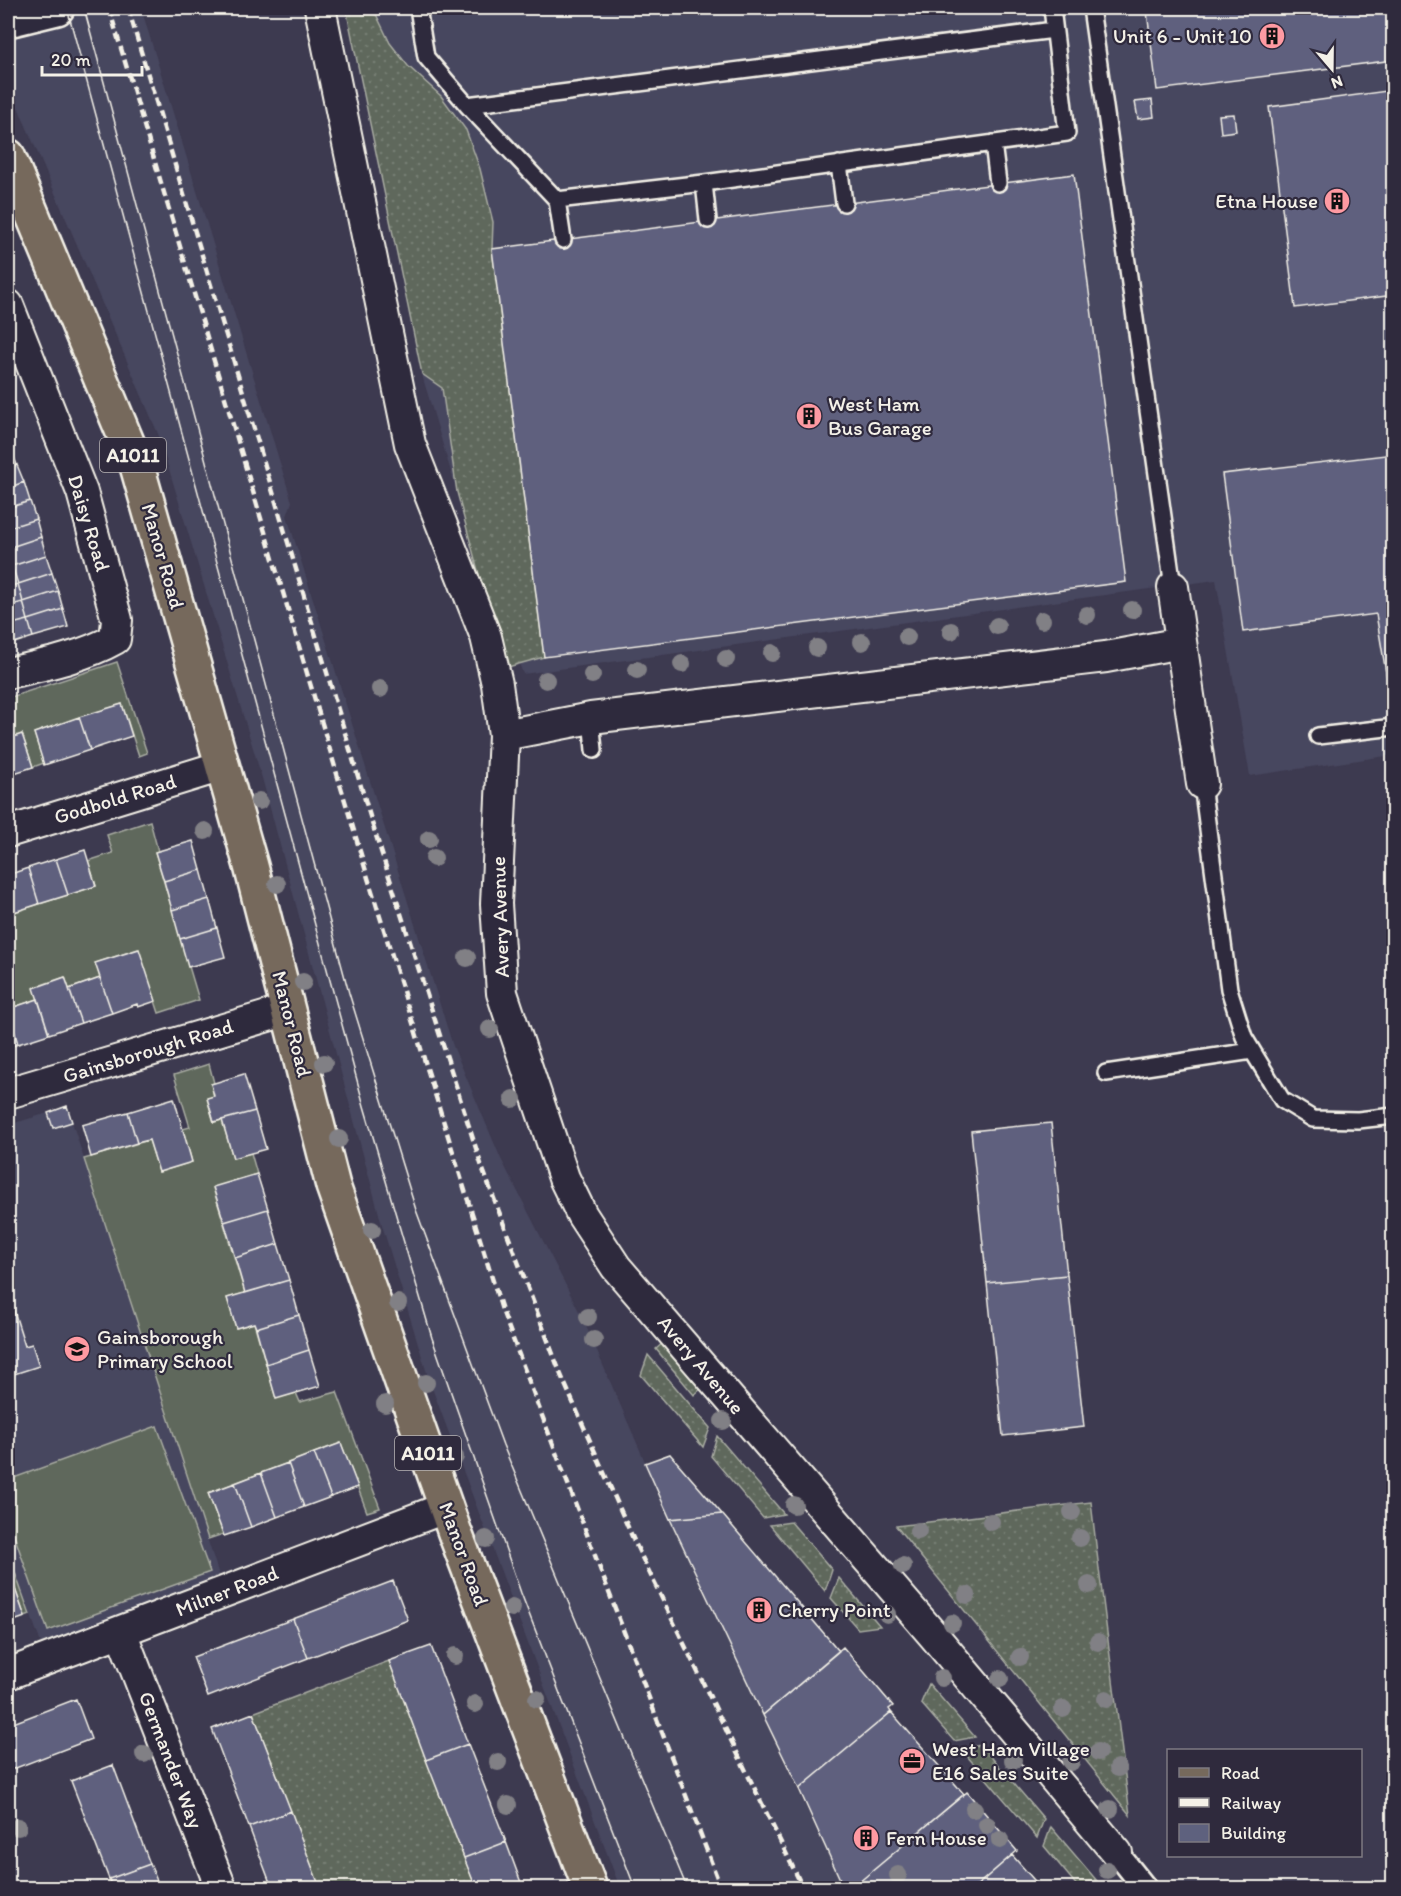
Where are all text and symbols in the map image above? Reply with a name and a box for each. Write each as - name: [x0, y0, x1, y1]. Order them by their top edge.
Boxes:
- building icon: Unit 6 - Unit 10: [1257, 21, 1287, 51]
- place label: Unit 6 - Unit 10: [1113, 23, 1252, 48]
- scale bar: [42, 39, 142, 77]
- north arrow: [1302, 39, 1362, 99]
- text: 20 m: [51, 49, 91, 71]
- text: N: [1329, 72, 1345, 93]
- building icon: Etna House: [1322, 186, 1352, 216]
- place label: Etna House: [1215, 188, 1318, 213]
- place label: West Ham Bus Garage: [828, 391, 932, 440]
- building icon: West Ham Bus Garage: [794, 401, 824, 431]
- road number: A1011: [100, 438, 166, 472]
- street label: Daisy Road: [63, 471, 116, 575]
- street label: Manor Road: [136, 500, 191, 612]
- street label: Godbold Road: [51, 768, 179, 829]
- street label: Avery Avenue: [485, 856, 514, 978]
- street label: Manor Road: [267, 968, 318, 1080]
- street label: Gainsborough Road: [60, 1013, 236, 1088]
- street label: Avery Avenue: [653, 1310, 750, 1419]
- place label: Gainsborough Primary School: [97, 1324, 233, 1373]
- school or university icon: Gainsborough Primary School: [62, 1334, 92, 1364]
- road number: A1011: [395, 1436, 461, 1470]
- street label: Manor Road: [434, 1498, 495, 1610]
- street label: Milner Road: [172, 1559, 282, 1622]
- building icon: Cherry Point: [744, 1595, 774, 1625]
- place label: Cherry Point: [778, 1597, 891, 1622]
- street label: Germander Way: [134, 1688, 209, 1832]
- place label: West Ham Village E16 Sales Suite: [932, 1736, 1090, 1785]
- office icon: West Ham Village E16 Sales Suite: [897, 1746, 927, 1776]
- legend: [1167, 1749, 1362, 1857]
- text: Road: [1221, 1762, 1260, 1784]
- text: Railway: [1221, 1792, 1282, 1814]
- text: Building: [1221, 1822, 1287, 1844]
- building icon: Fern House: [851, 1823, 881, 1853]
- place label: Fern House: [886, 1825, 987, 1850]

